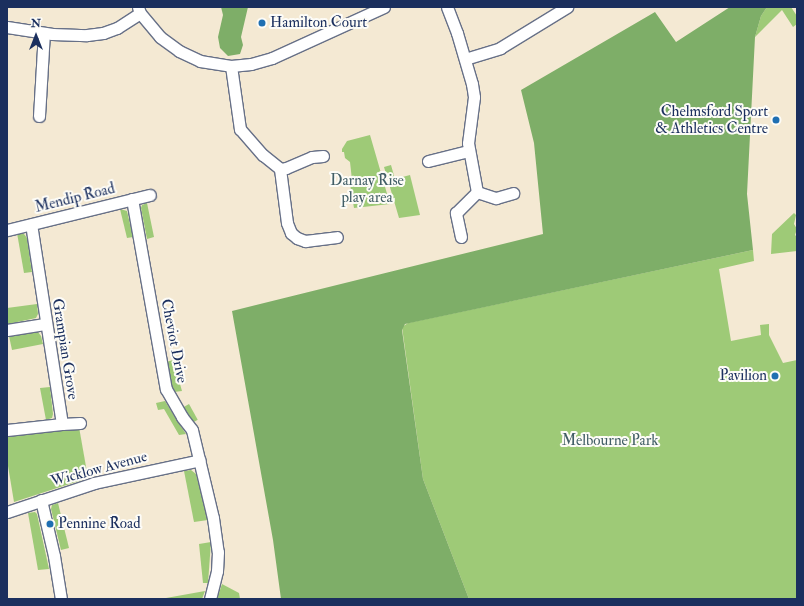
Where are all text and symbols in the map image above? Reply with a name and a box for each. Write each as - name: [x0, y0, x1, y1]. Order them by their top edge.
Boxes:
- place label: Hamilton Court: [270, 14, 367, 32]
- north arrow: [16, 16, 56, 56]
- text: N: [31, 17, 41, 30]
- marker: Hamilton Court: [257, 18, 267, 28]
- place label: Chelmsford Sport & Athletics Centre: [655, 102, 768, 137]
- marker: Chelmsford Sport & Athletics Centre: [771, 115, 781, 125]
- park label: Darnay Rise play area: [330, 171, 404, 206]
- street label: Mendip Road: [33, 179, 117, 217]
- street label: Grampian Grove: [48, 297, 82, 401]
- street label: Cheviot Drive: [157, 298, 191, 384]
- place label: Pavilion: [719, 367, 767, 385]
- marker: Pavilion: [770, 371, 780, 381]
- park label: Melbourne Park: [562, 432, 658, 450]
- street label: Wicklow Avenue: [49, 447, 149, 491]
- place label: Pennine Road: [58, 515, 141, 533]
- marker: Pennine Road: [45, 519, 55, 529]

